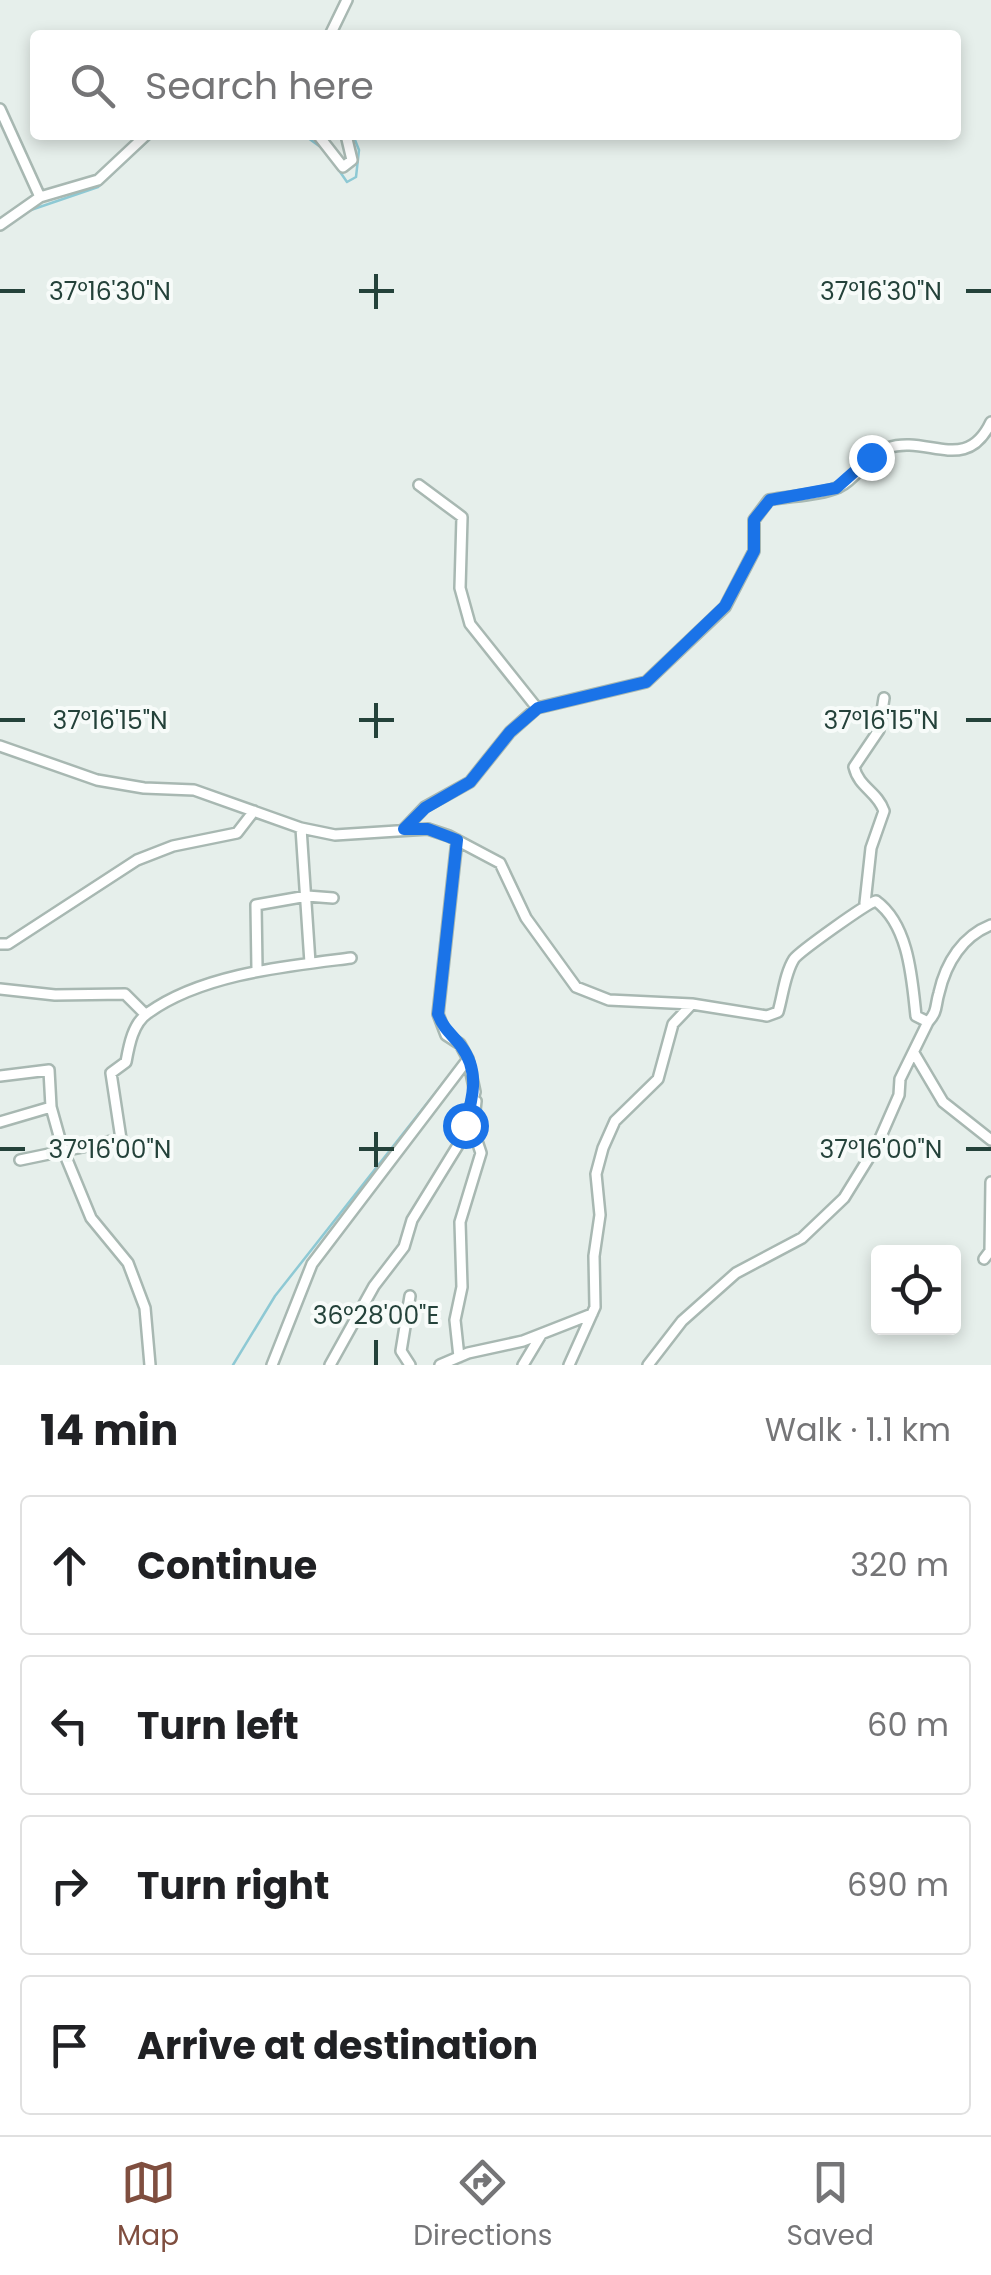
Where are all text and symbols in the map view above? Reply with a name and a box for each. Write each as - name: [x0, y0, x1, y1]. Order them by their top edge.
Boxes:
- search box: [30, 30, 961, 140]
- icon: search: [65, 58, 120, 113]
- text: Search here: [145, 59, 374, 112]
- text: 37°16'30"N: [49, 274, 171, 309]
- text: 37°16'30"N: [820, 274, 942, 309]
- route end: [849, 435, 895, 481]
- text: 37°16'15"N: [52, 703, 168, 738]
- text: 37°16'15"N: [823, 703, 939, 738]
- route start: [443, 1103, 489, 1149]
- text: 37°16'00"N: [49, 1132, 171, 1167]
- text: 37°16'00"N: [820, 1132, 942, 1167]
- map controls: [871, 1245, 961, 1335]
- button: locate: [871, 1245, 961, 1335]
- text: 36°28'00"E: [313, 1298, 439, 1333]
- text: 14 min: [40, 1401, 178, 1460]
- text: Walk · 1.1 km: [765, 1407, 951, 1452]
- icon: ahead: [42, 1538, 97, 1593]
- text: Continue: [137, 1539, 317, 1592]
- text: 320 m: [850, 1542, 949, 1587]
- icon: left: [42, 1698, 97, 1753]
- text: Turn left: [137, 1699, 299, 1752]
- text: 60 m: [867, 1702, 949, 1747]
- icon: right: [42, 1858, 97, 1913]
- text: Turn right: [137, 1859, 329, 1912]
- text: 690 m: [847, 1862, 949, 1907]
- icon: arrive: [42, 2018, 97, 2073]
- text: Arrive at destination: [137, 2019, 538, 2072]
- tab: Map: [117, 2155, 179, 2257]
- tab: Directions: [413, 2155, 552, 2257]
- tab: Saved: [787, 2155, 874, 2257]

